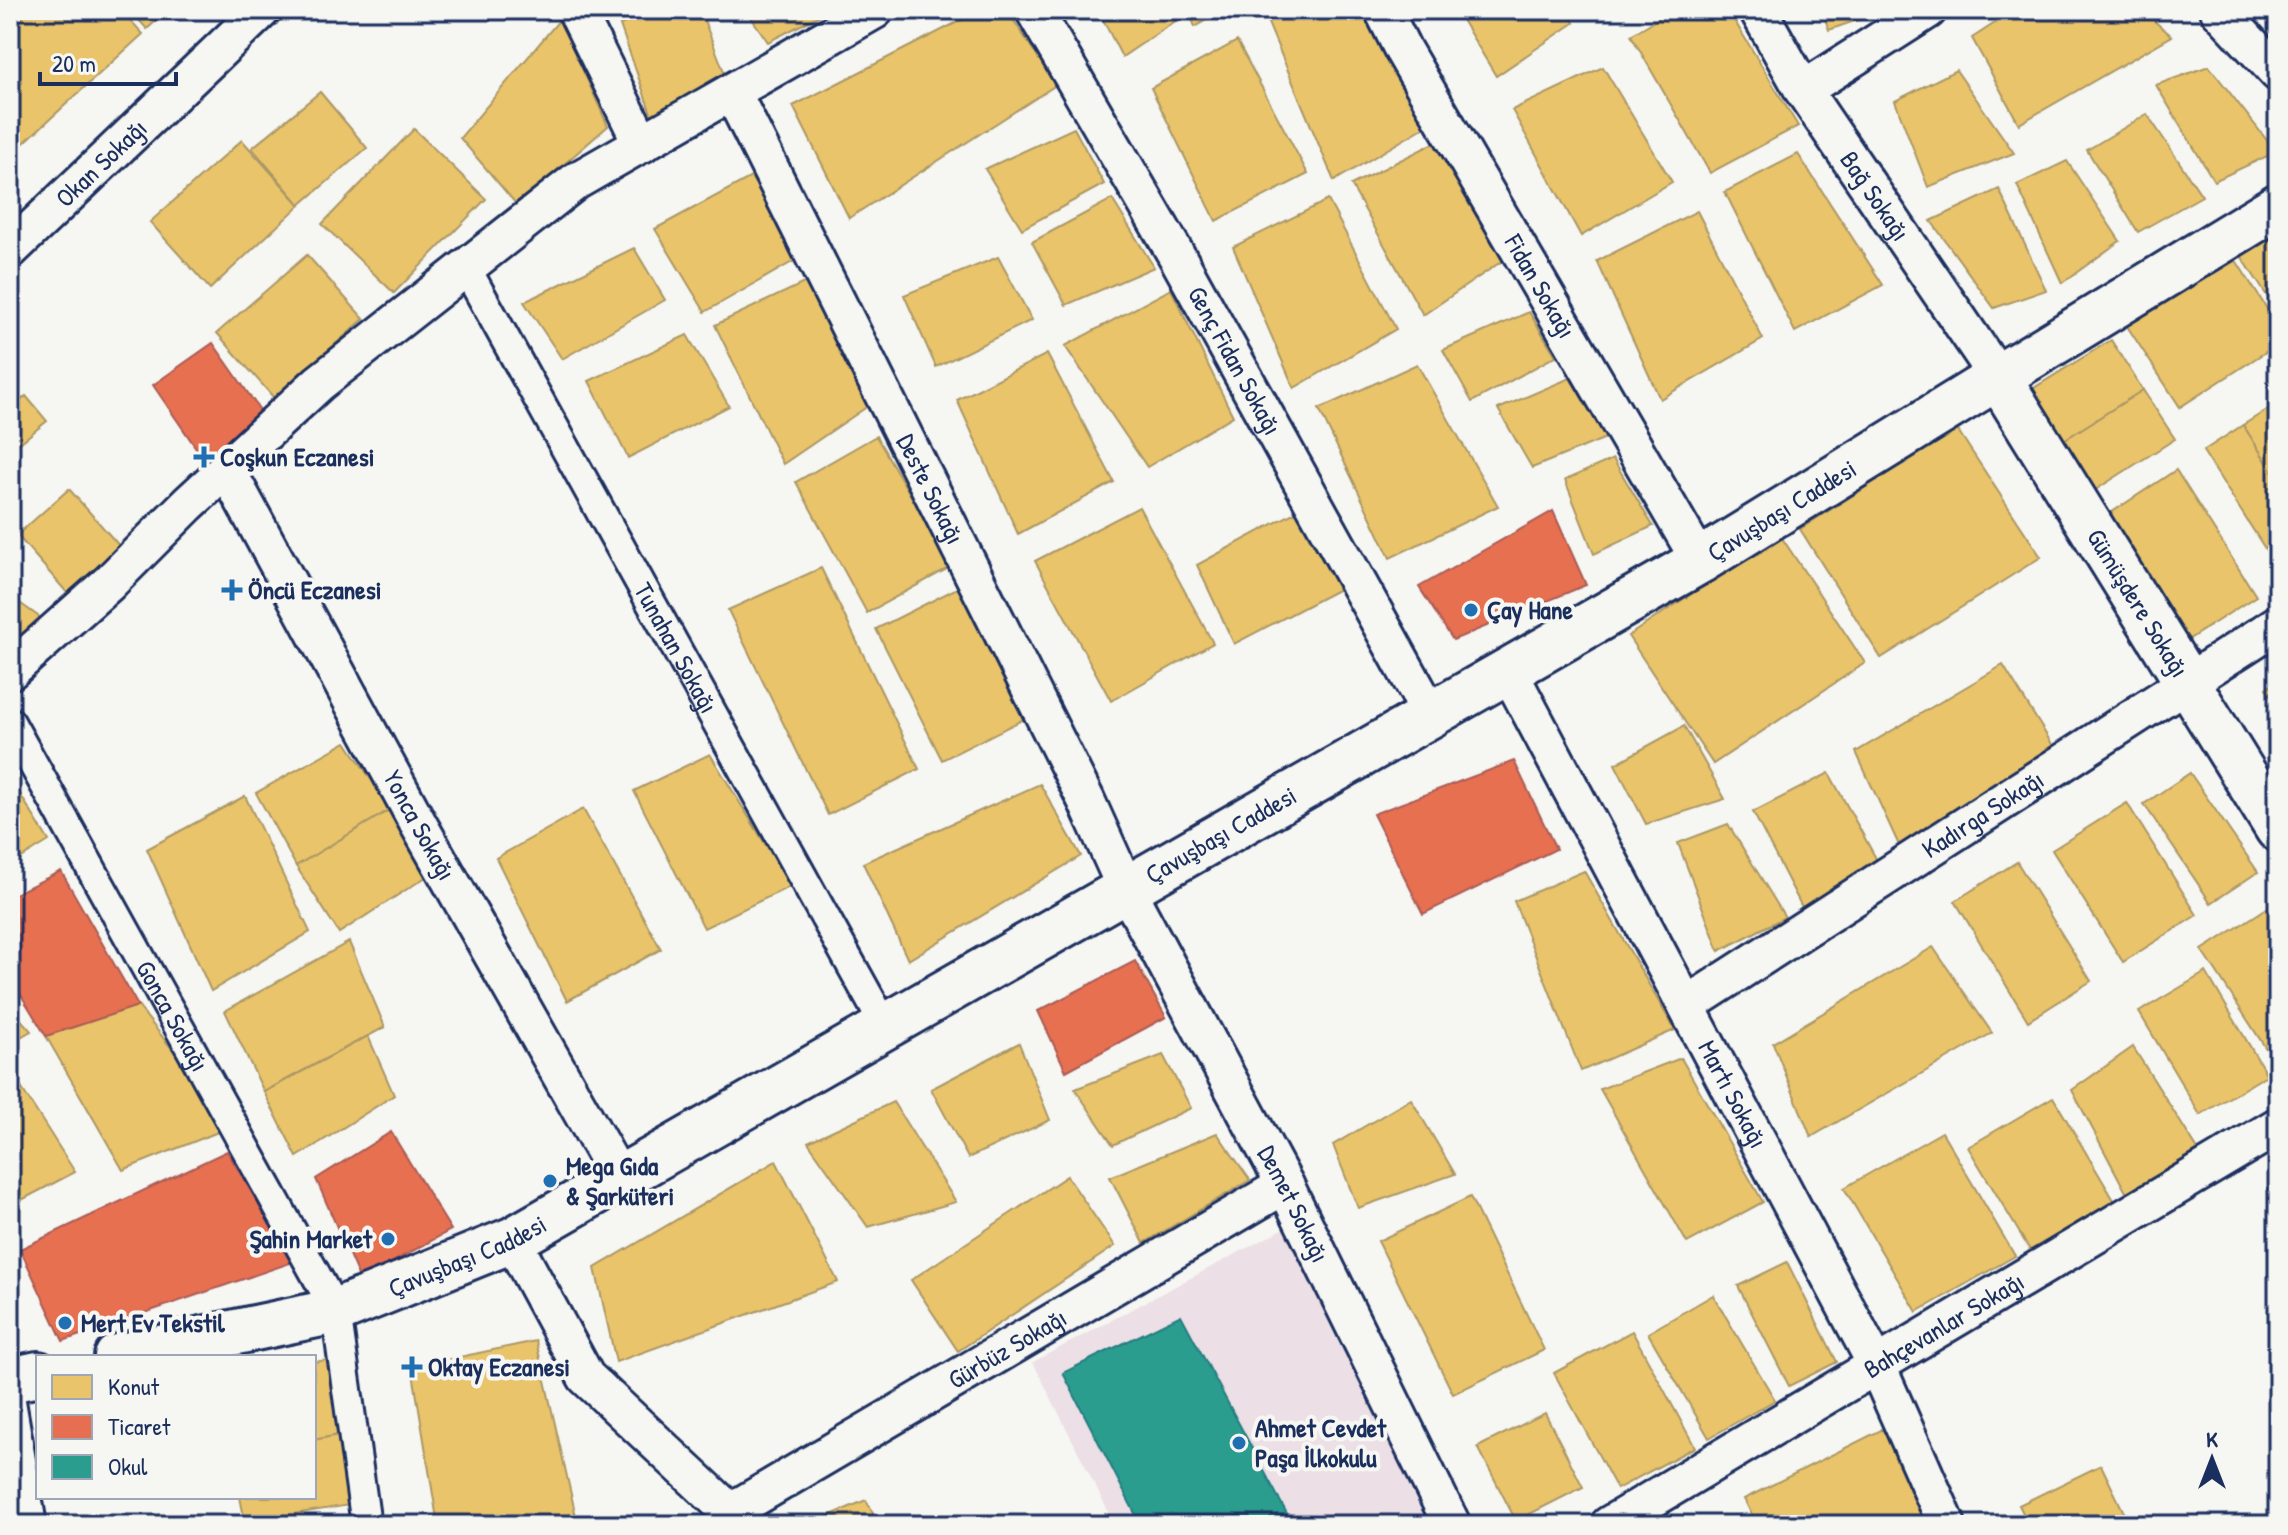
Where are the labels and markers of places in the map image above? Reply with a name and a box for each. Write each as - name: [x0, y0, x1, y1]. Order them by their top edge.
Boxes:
- place label: Coşkun Eczanesi: [220, 439, 375, 474]
- marker: Coşkun Eczanesi: [195, 448, 213, 466]
- place label: Öncü Eczanesi: [248, 572, 382, 607]
- marker: Öncü Eczanesi: [223, 581, 241, 599]
- place label: Çay Hane: [1487, 592, 1574, 628]
- marker: Çay Hane: [1462, 601, 1480, 619]
- place label: Mega Gıda & Şarküteri: [566, 1148, 674, 1213]
- marker: Mega Gıda & Şarküteri: [541, 1172, 559, 1190]
- place label: Şahin Market: [250, 1221, 373, 1256]
- marker: Şahin Market: [379, 1230, 397, 1248]
- place label: Mert Ev Tekstil: [81, 1305, 226, 1340]
- marker: Mert Ev Tekstil: [56, 1314, 74, 1332]
- place label: Oktay Eczanesi: [428, 1349, 570, 1385]
- marker: Oktay Eczanesi: [403, 1358, 421, 1376]
- place label: Ahmet Cevdet Paşa İlkokulu: [1255, 1410, 1387, 1475]
- marker: Ahmet Cevdet Paşa İlkokulu: [1230, 1434, 1248, 1452]

